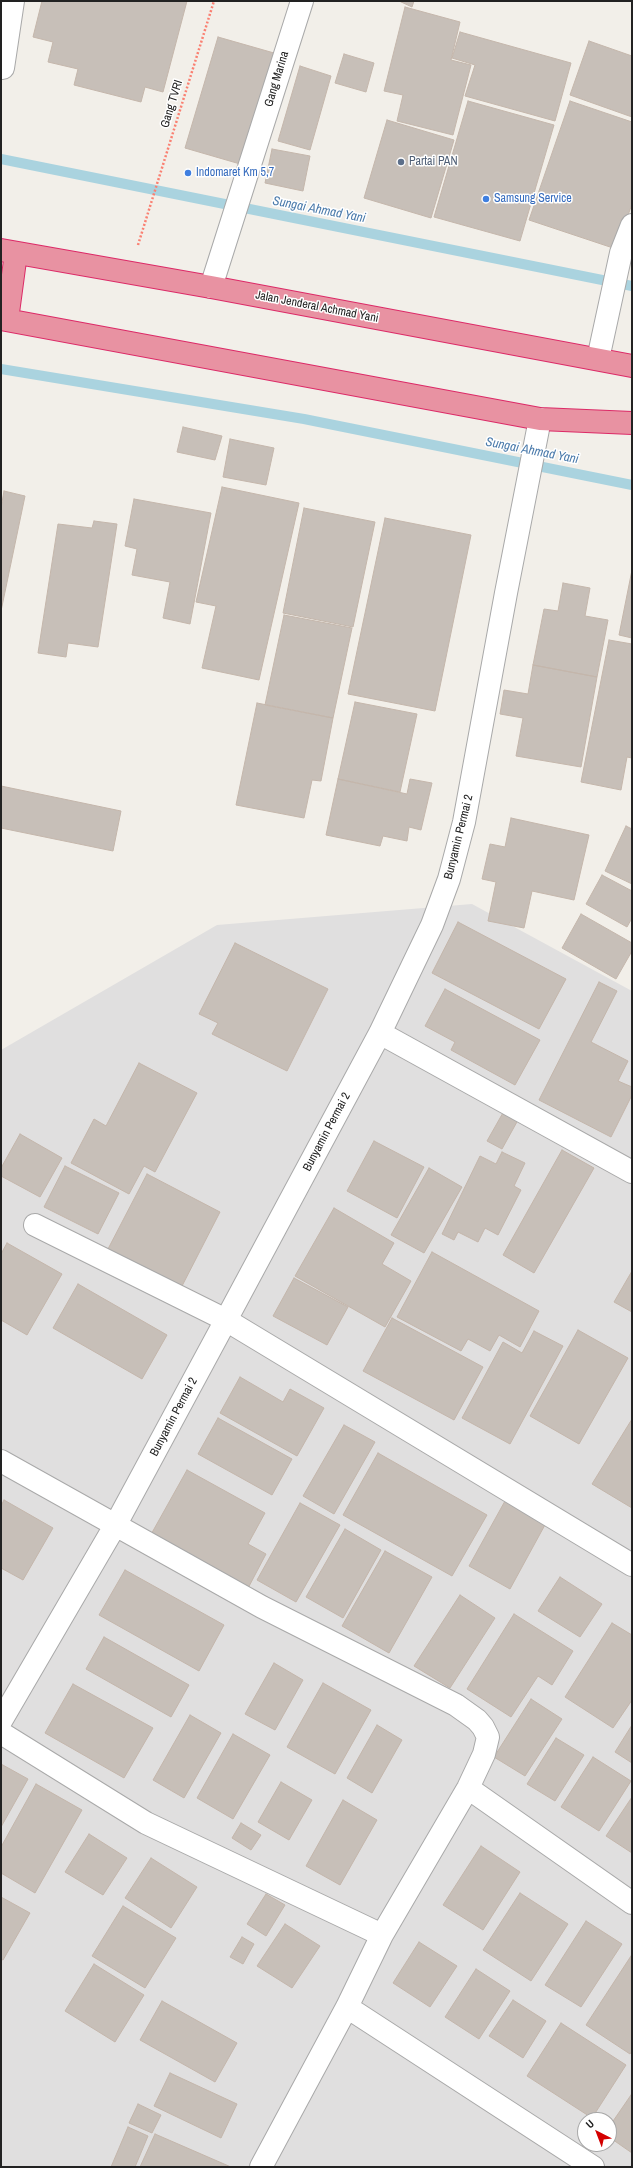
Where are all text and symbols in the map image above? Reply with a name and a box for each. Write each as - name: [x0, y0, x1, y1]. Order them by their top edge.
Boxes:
- street label: Gang Marina: [262, 49, 292, 109]
- street label: Gang TVRI: [158, 78, 186, 130]
- place label: Partai PAN: [409, 155, 458, 169]
- marker: Partai PAN: [396, 157, 406, 167]
- place label: Indomaret Km 5,7: [196, 166, 274, 180]
- marker: Indomaret Km 5,7: [183, 168, 193, 178]
- place label: Samsung Service: [494, 192, 572, 206]
- water label: Sungai Ahmad Yani: [271, 193, 367, 227]
- marker: Samsung Service: [481, 194, 491, 204]
- street label: Jalan Jenderal Achmad Yani: [254, 288, 380, 326]
- water label: Sungai Ahmad Yani: [484, 434, 580, 468]
- street label: Bunyamin Permai 2: [441, 793, 477, 881]
- street label: Bunyamin Permai 2: [300, 1090, 354, 1174]
- street label: Bunyamin Permai 2: [147, 1375, 201, 1459]
- north arrow: [577, 2112, 617, 2152]
- text: U: [583, 2116, 597, 2131]

